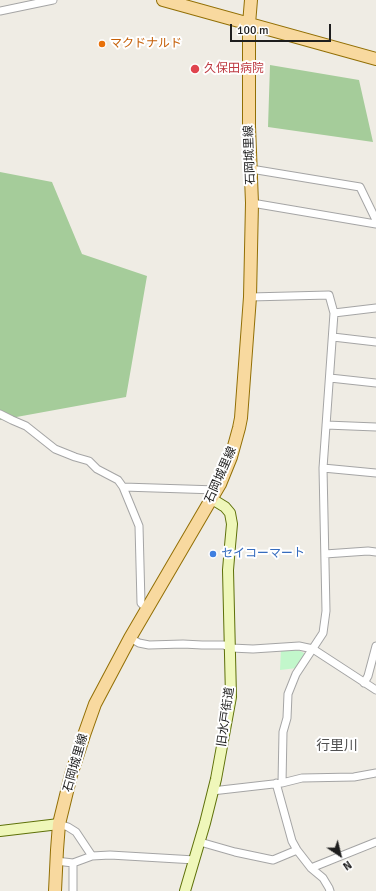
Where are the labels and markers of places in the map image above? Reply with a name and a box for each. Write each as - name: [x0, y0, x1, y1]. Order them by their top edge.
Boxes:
- place label: マクドナルド: [110, 37, 182, 51]
- marker: マクドナルド: [97, 39, 107, 49]
- place label: 久保田病院: [204, 62, 264, 76]
- marker: 久保田病院: [189, 63, 201, 75]
- place label: セイコーマート: [221, 547, 305, 561]
- marker: セイコーマート: [208, 549, 218, 559]

